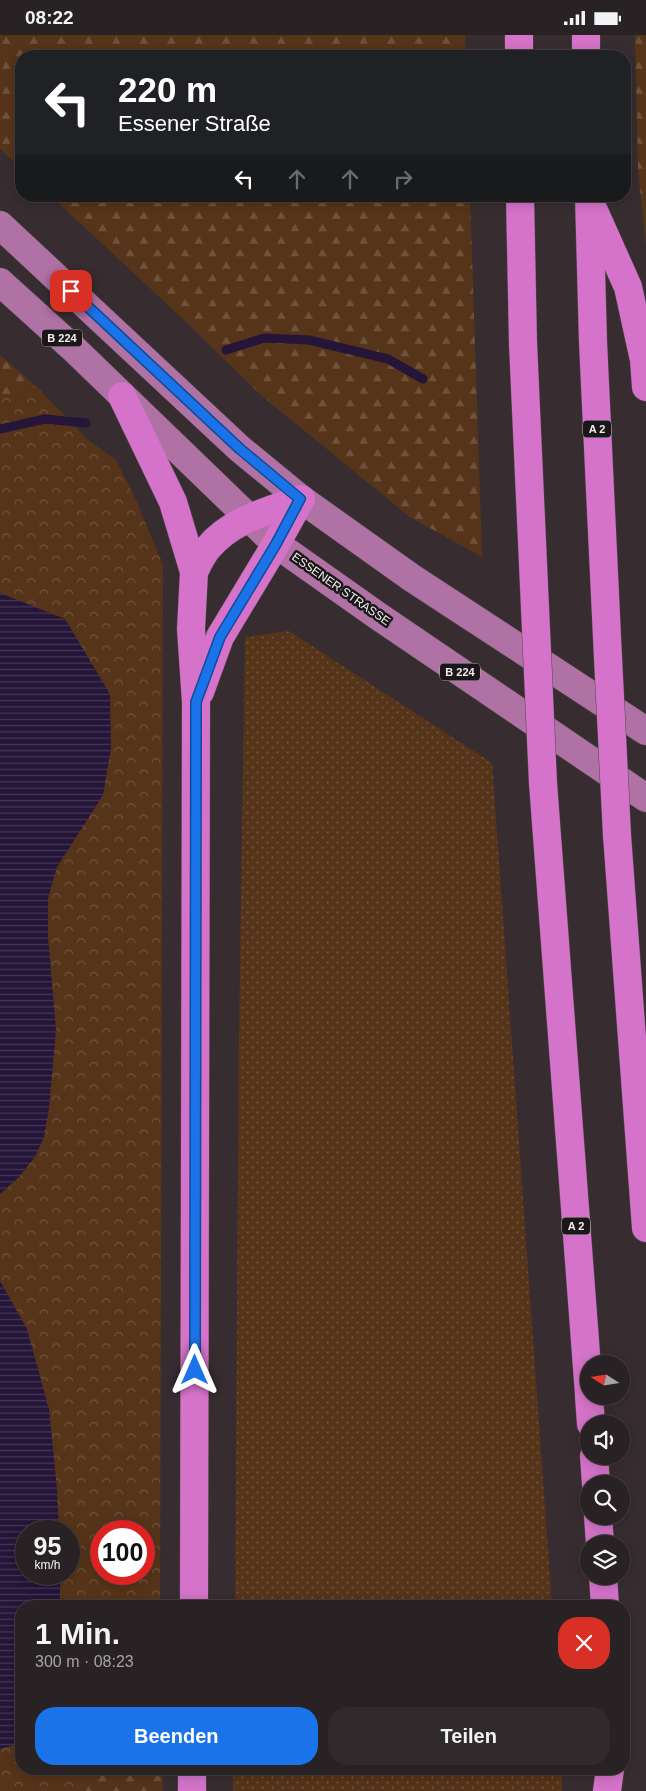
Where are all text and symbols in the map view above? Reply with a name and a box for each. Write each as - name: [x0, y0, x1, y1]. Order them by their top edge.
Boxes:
- text: 08:22: [25, 7, 74, 28]
- icon: left: [35, 70, 100, 135]
- text: 220 m: [118, 70, 217, 109]
- text: Essener Straße: [118, 111, 271, 136]
- icon: left: [230, 165, 258, 193]
- icon: ahead: [283, 165, 311, 193]
- icon: ahead: [336, 165, 364, 193]
- icon: right: [389, 165, 417, 193]
- pin: [50, 270, 92, 312]
- icon: arrive: [57, 277, 85, 305]
- road number: B 224: [42, 329, 82, 347]
- road number: A 2: [583, 421, 611, 437]
- street label: ESSENER STRASSE: [289, 550, 393, 628]
- road number: B 224: [440, 663, 480, 681]
- road number: A 2: [562, 1217, 590, 1235]
- position arrow: [168, 1343, 220, 1395]
- north arrow: [580, 1355, 630, 1405]
- map controls: [580, 1355, 630, 1585]
- button: sound: [580, 1415, 630, 1465]
- button: search: [580, 1475, 630, 1525]
- speed limit sign: 100: [90, 1520, 155, 1585]
- text: 95: [34, 1532, 61, 1560]
- button: layers: [580, 1535, 630, 1585]
- text: km/h: [34, 1558, 61, 1572]
- text: 1 Min.: [35, 1617, 120, 1650]
- button: close: [558, 1617, 610, 1669]
- text: 300 m · 08:23: [35, 1653, 134, 1670]
- button: Beenden: [35, 1707, 318, 1765]
- button: Teilen: [328, 1707, 610, 1765]

